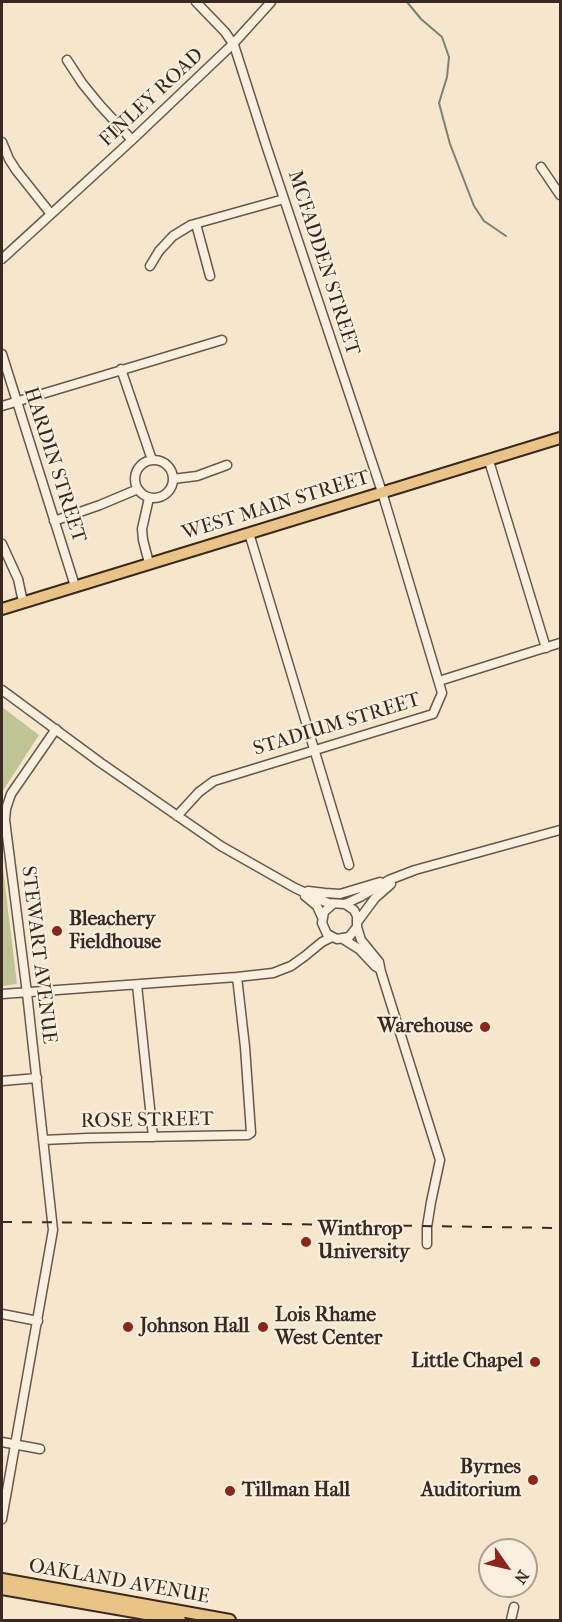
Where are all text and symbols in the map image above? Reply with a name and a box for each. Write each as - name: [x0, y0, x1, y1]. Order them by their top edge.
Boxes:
- street label: FINLEY ROAD: [95, 44, 209, 152]
- street label: MCFADDEN STREET: [282, 168, 364, 358]
- street label: HARDIN STREET: [18, 384, 90, 546]
- street label: WEST MAIN STREET: [179, 466, 373, 546]
- street label: STADIUM STREET: [251, 688, 423, 762]
- street label: STEWART AVENUE: [15, 865, 61, 1045]
- place label: Bleachery Fieldhouse: [69, 908, 161, 955]
- marker: Bleachery Fieldhouse: [50, 924, 64, 938]
- place label: Warehouse: [378, 1015, 473, 1039]
- marker: Warehouse: [478, 1020, 492, 1034]
- street label: ROSE STREET: [80, 1108, 214, 1134]
- place label: Winthrop University: [318, 1218, 410, 1265]
- marker: Winthrop University: [299, 1235, 313, 1249]
- place label: Lois Rhame West Center: [275, 1304, 382, 1351]
- place label: Johnson Hall: [140, 1315, 249, 1339]
- marker: Johnson Hall: [121, 1320, 135, 1334]
- marker: Lois Rhame West Center: [256, 1320, 270, 1334]
- place label: Little Chapel: [411, 1350, 523, 1374]
- marker: Little Chapel: [528, 1355, 542, 1369]
- place label: Byrnes Auditorium: [421, 1456, 521, 1503]
- marker: Byrnes Auditorium: [526, 1473, 540, 1487]
- place label: Tillman Hall: [242, 1479, 350, 1503]
- marker: Tillman Hall: [223, 1484, 237, 1498]
- north arrow: [478, 1538, 538, 1598]
- street label: OAKLAND AVENUE: [27, 1554, 211, 1610]
- text: N: [510, 1567, 533, 1588]

